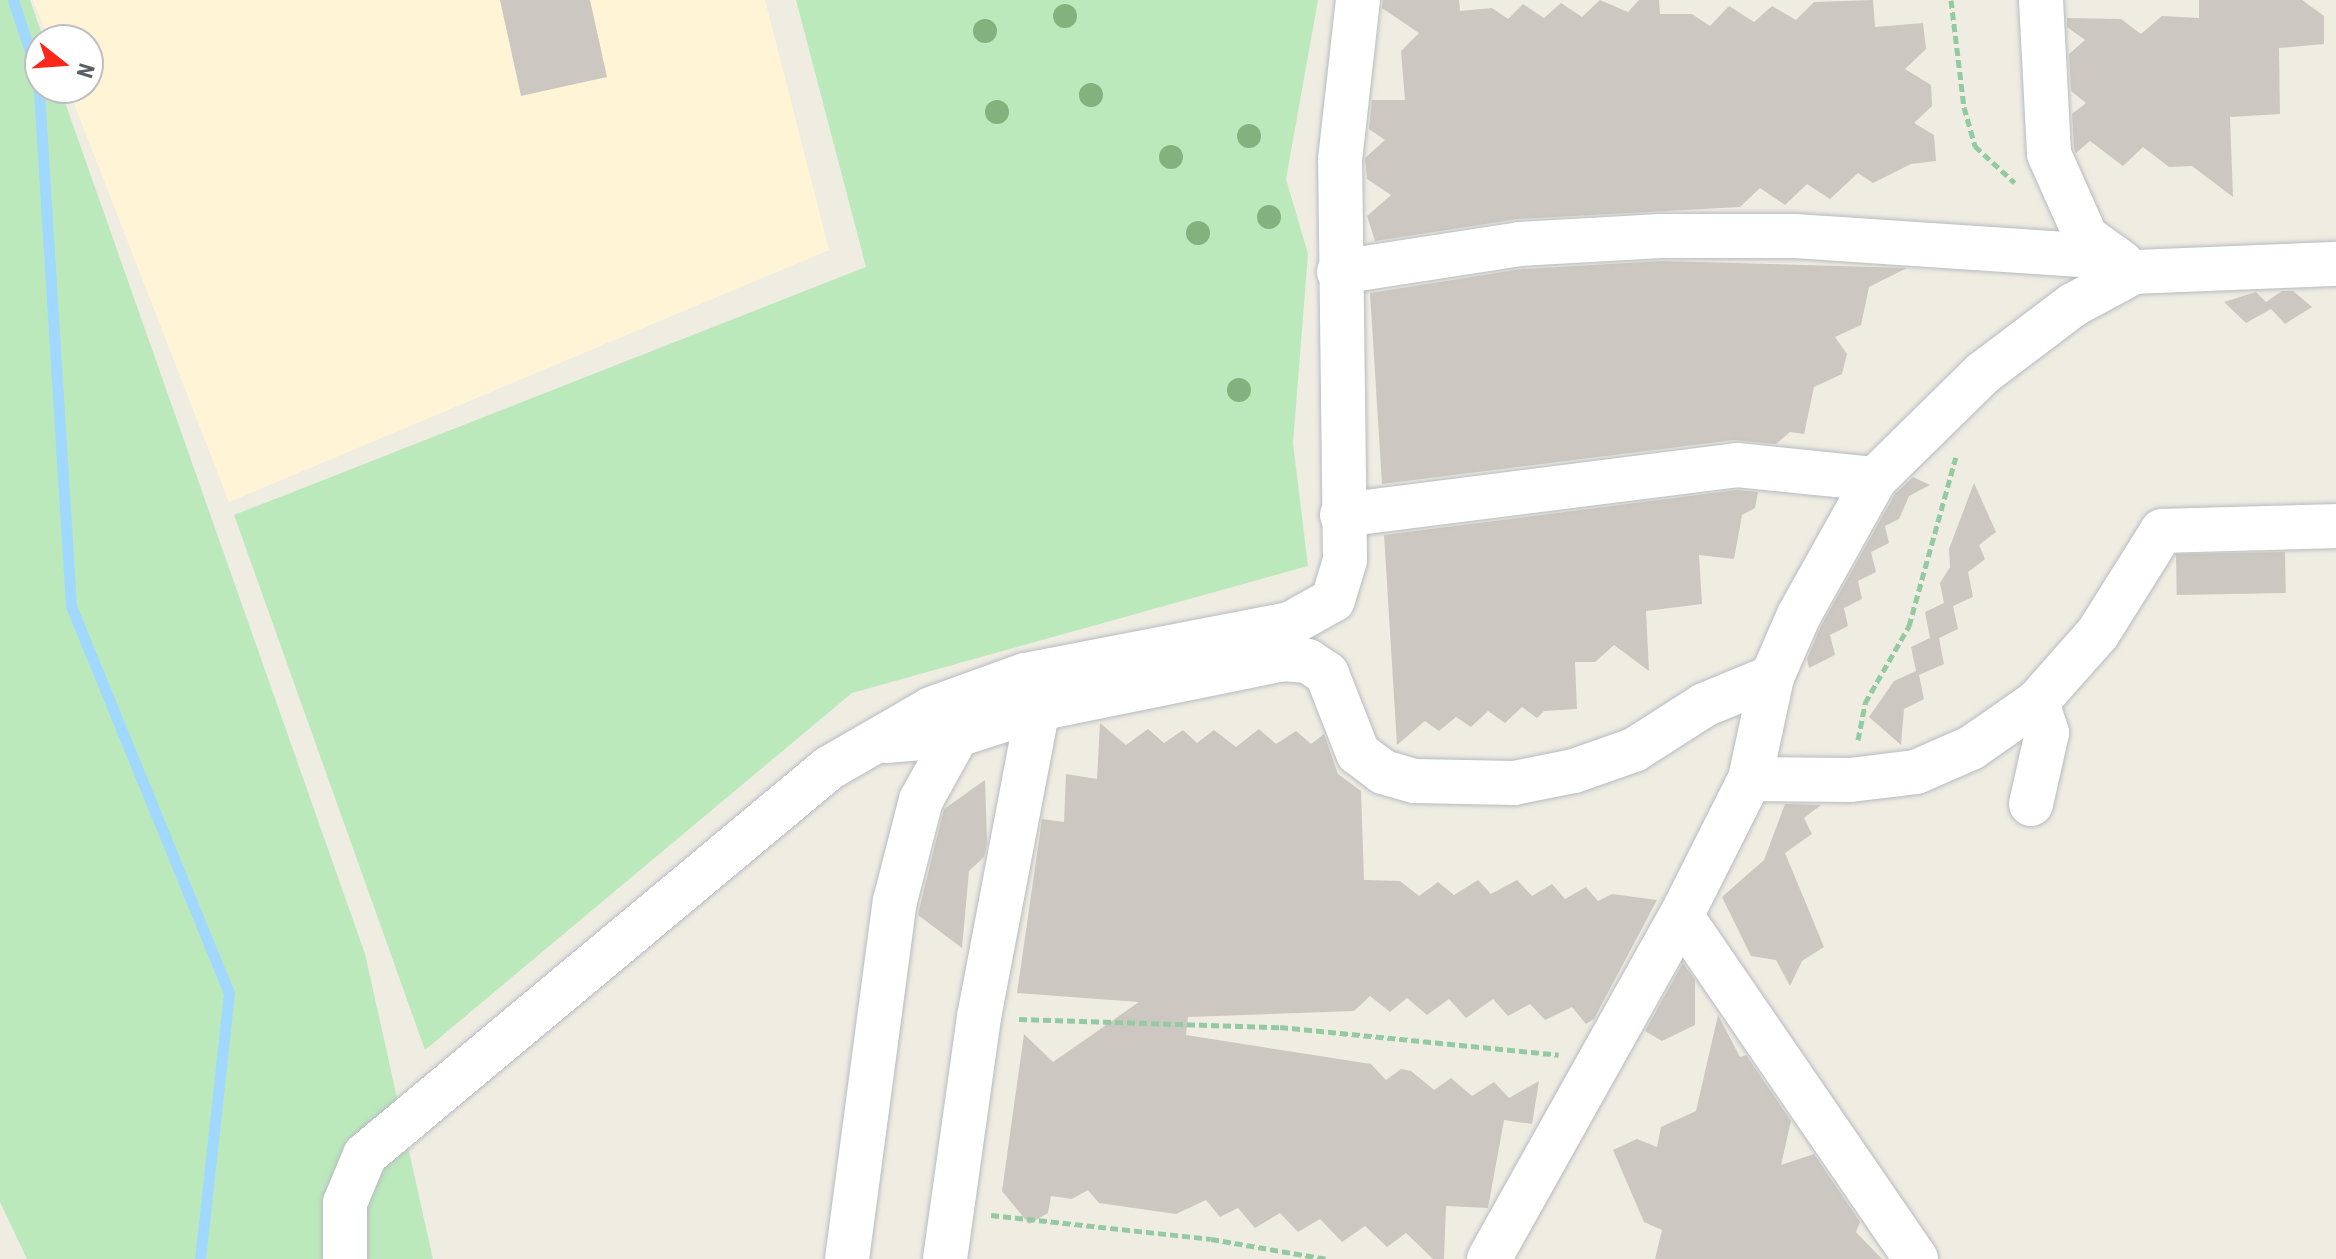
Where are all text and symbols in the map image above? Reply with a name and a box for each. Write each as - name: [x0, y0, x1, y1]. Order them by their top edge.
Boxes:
- north arrow: [24, 24, 104, 104]
- text: N: [72, 60, 99, 81]

